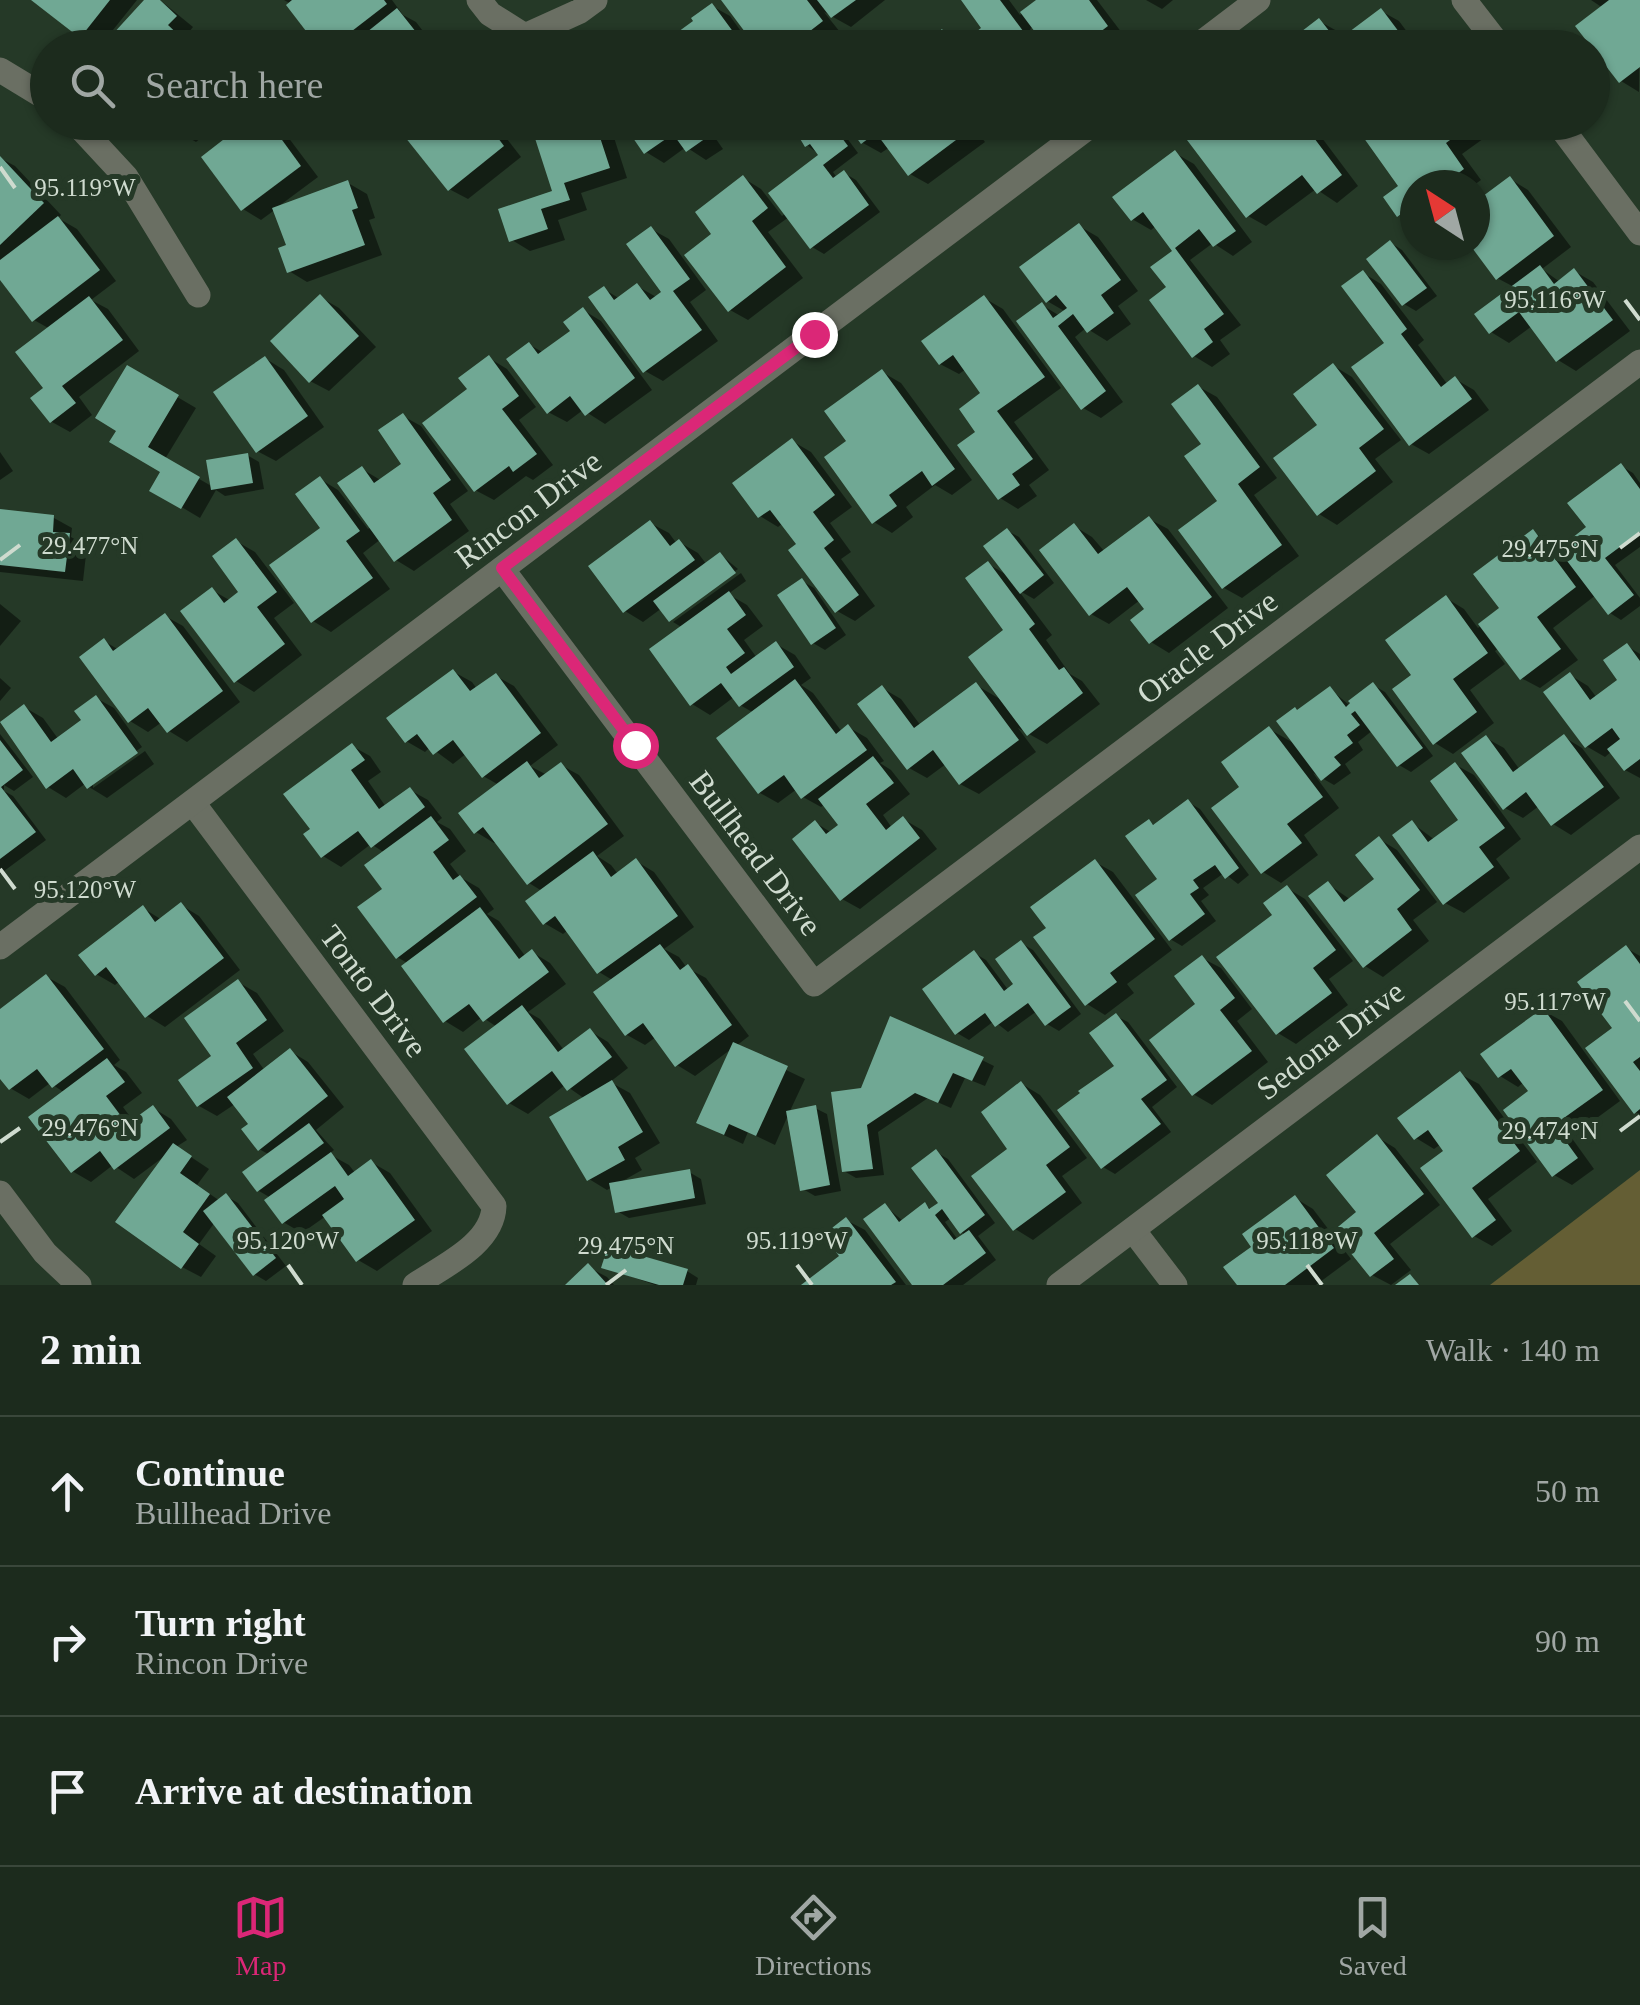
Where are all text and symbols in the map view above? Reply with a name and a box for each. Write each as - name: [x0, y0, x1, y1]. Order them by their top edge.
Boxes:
- search box: [30, 30, 1610, 140]
- icon: search: [65, 58, 120, 113]
- text: Search here: [145, 64, 323, 106]
- north arrow: [1400, 170, 1490, 260]
- text: 95.119°W: [34, 174, 136, 201]
- text: 95.116°W: [1504, 286, 1606, 313]
- route end: [792, 312, 838, 358]
- street label: Rincon Drive: [448, 442, 608, 576]
- text: 29.477°N: [42, 532, 138, 559]
- text: 29.475°N: [1502, 535, 1598, 562]
- street label: Oracle Drive: [1130, 583, 1284, 711]
- route start: [613, 723, 659, 769]
- street label: Bullhead Drive: [683, 764, 829, 942]
- text: 95.120°W: [34, 876, 137, 903]
- street label: Tonto Drive: [313, 918, 435, 1064]
- street label: Sedona Drive: [1249, 973, 1411, 1107]
- text: 95.117°W: [1504, 988, 1606, 1015]
- text: 29.476°N: [42, 1114, 138, 1141]
- text: 29.474°N: [1502, 1117, 1598, 1144]
- text: 95.120°W: [237, 1227, 340, 1254]
- text: 95.119°W: [746, 1227, 848, 1254]
- text: 95.118°W: [1256, 1227, 1358, 1254]
- text: 29.475°N: [578, 1232, 674, 1259]
- text: 2 min: [40, 1327, 142, 1373]
- text: Walk · 140 m: [1426, 1332, 1600, 1368]
- text: Continue: [135, 1452, 285, 1494]
- icon: ahead: [40, 1464, 95, 1519]
- text: 50 m: [1535, 1473, 1600, 1509]
- text: Bullhead Drive: [135, 1495, 331, 1531]
- text: Turn right: [135, 1602, 306, 1644]
- icon: right: [40, 1614, 95, 1669]
- text: 90 m: [1535, 1623, 1600, 1659]
- text: Rincon Drive: [135, 1645, 308, 1681]
- icon: arrive: [40, 1764, 95, 1819]
- text: Arrive at destination: [135, 1770, 473, 1812]
- tab: Map: [233, 1890, 288, 1982]
- tab: Directions: [755, 1890, 872, 1982]
- tab: Saved: [1338, 1890, 1407, 1982]

